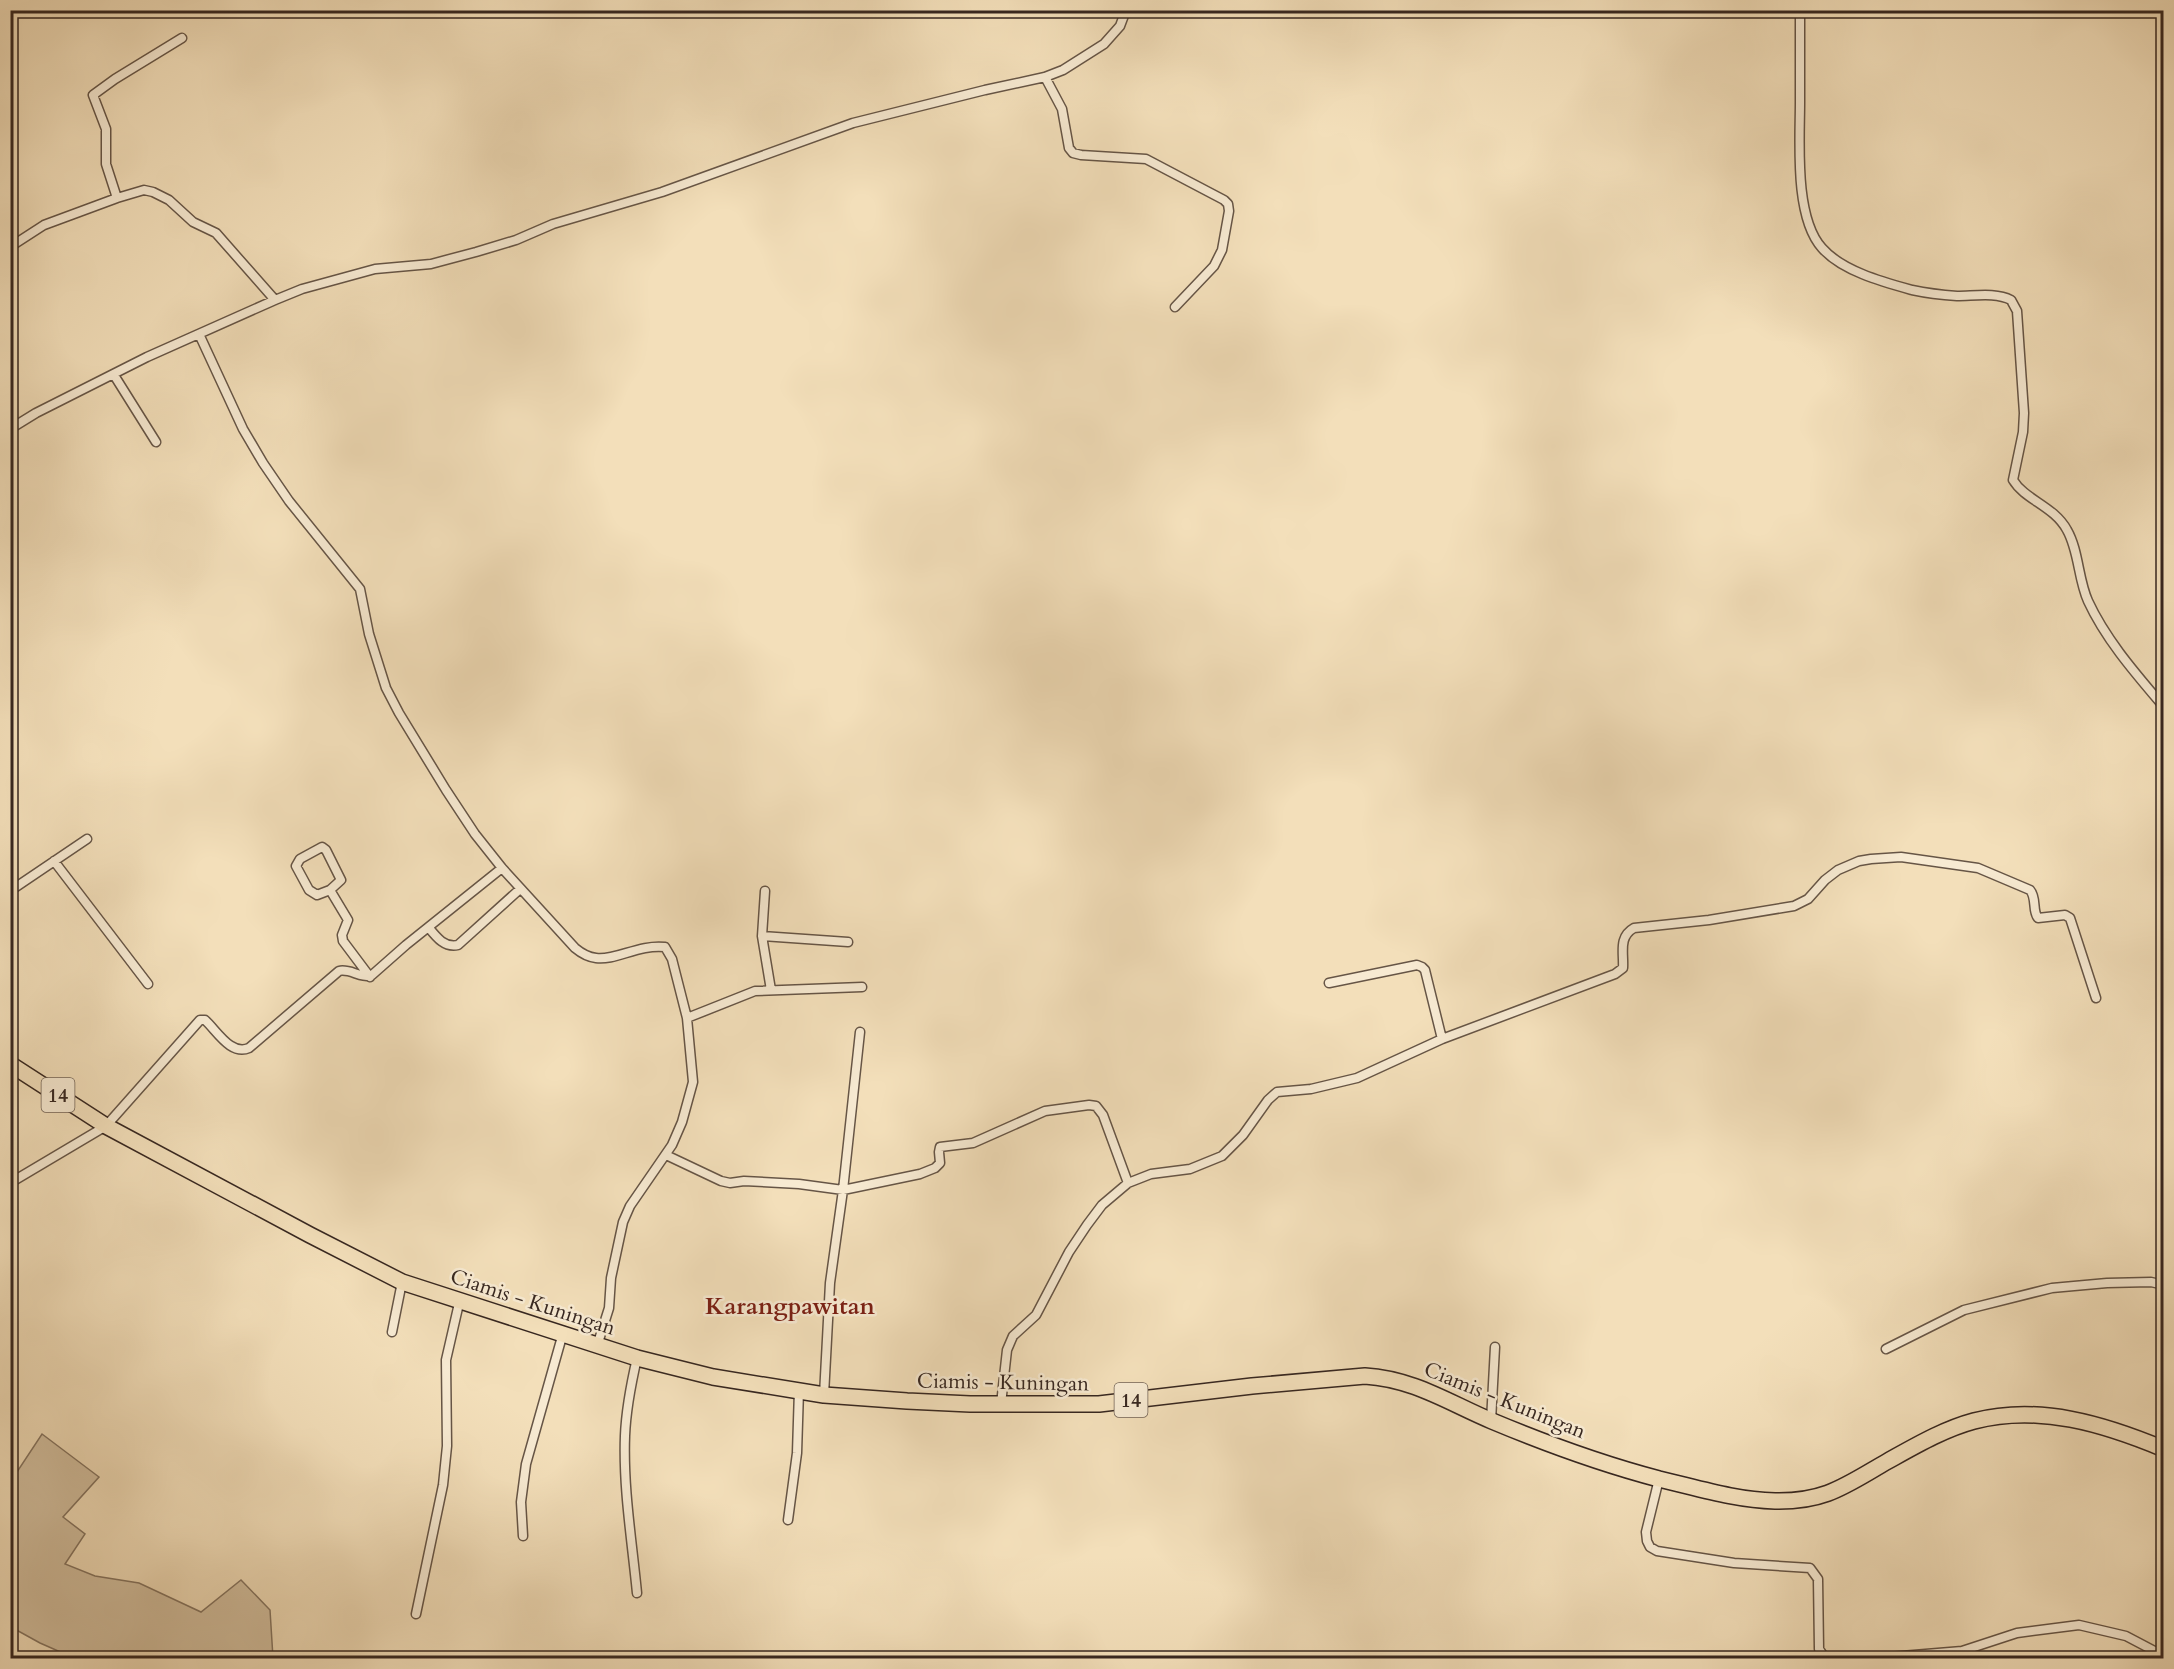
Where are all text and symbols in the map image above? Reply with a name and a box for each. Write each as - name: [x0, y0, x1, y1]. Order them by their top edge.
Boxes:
- road number: 14: [42, 1078, 74, 1112]
- street label: Ciamis - Kuningan: [447, 1262, 619, 1343]
- district label: Karangpawitan: [705, 1290, 876, 1323]
- street label: Ciamis - Kuningan: [1420, 1355, 1590, 1446]
- street label: Ciamis - Kuningan: [917, 1367, 1089, 1399]
- road number: 14: [1114, 1383, 1148, 1417]

